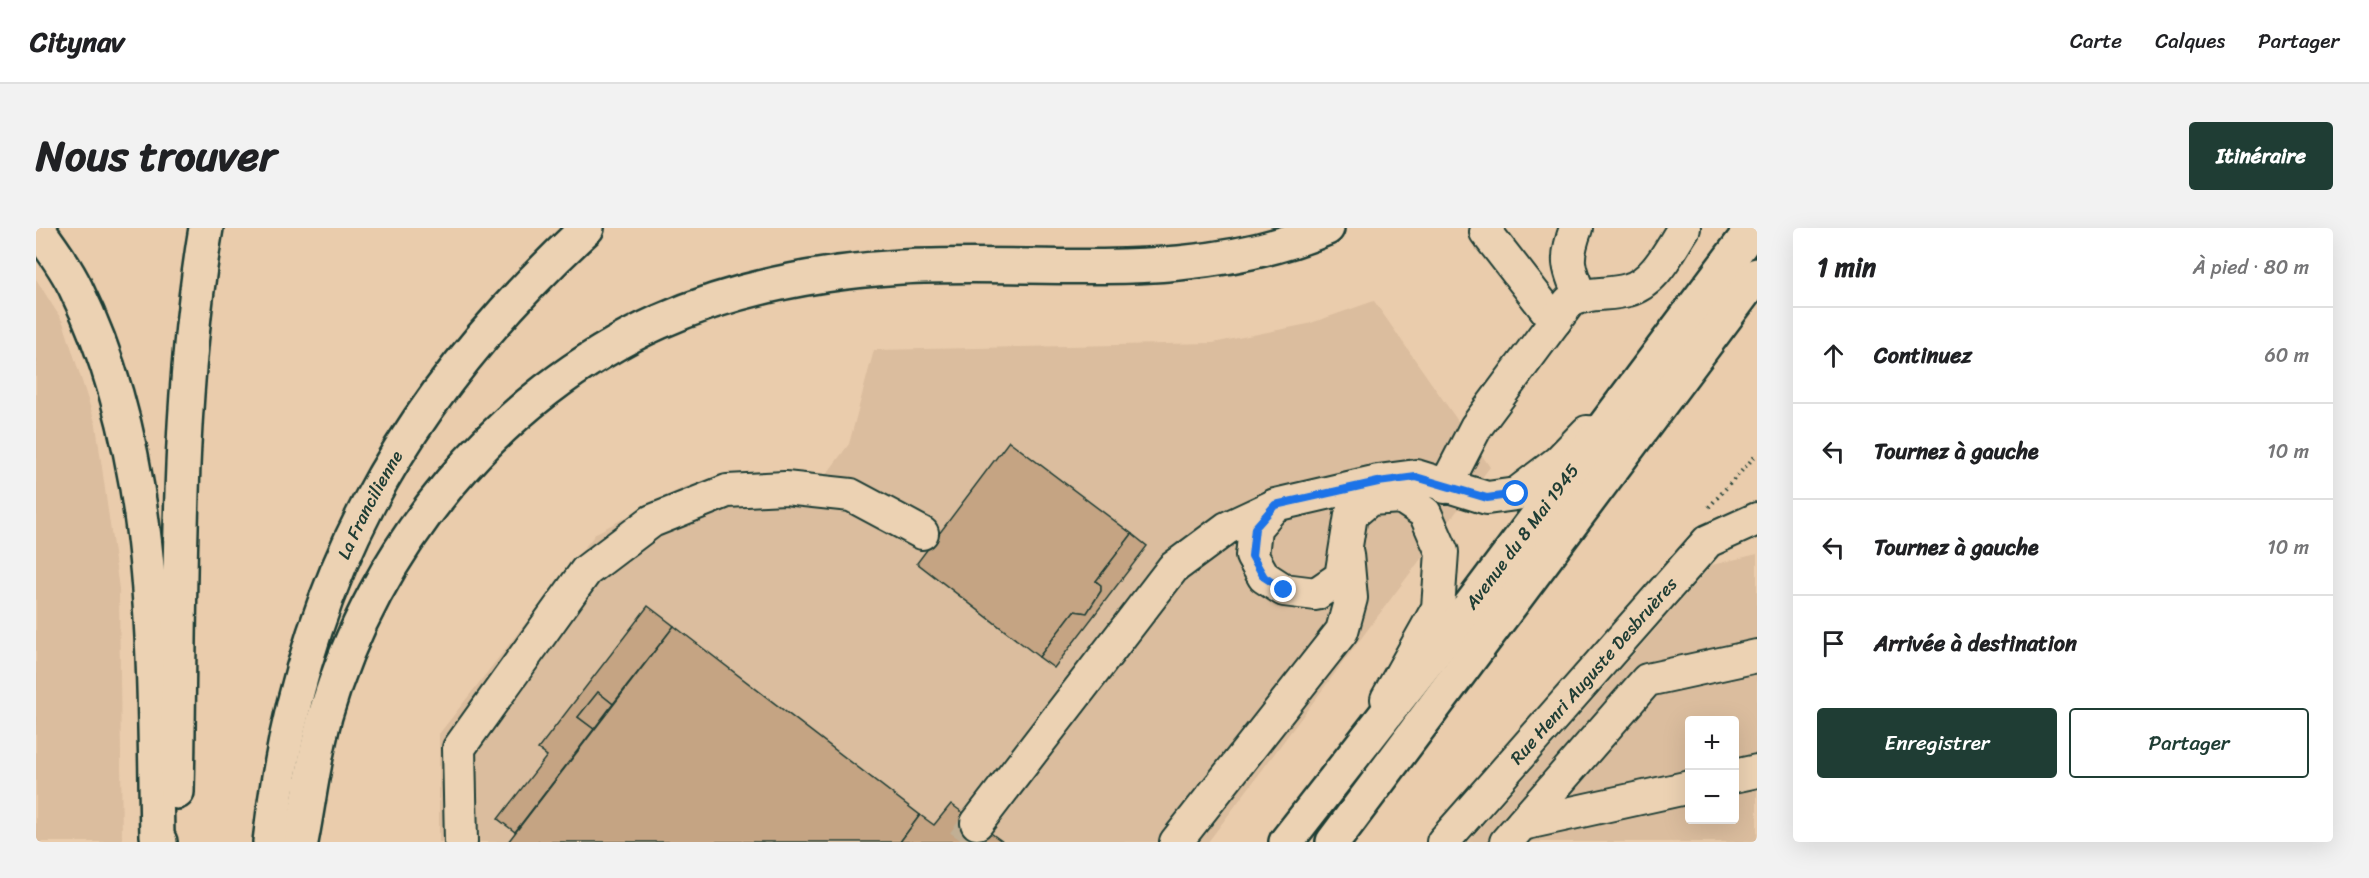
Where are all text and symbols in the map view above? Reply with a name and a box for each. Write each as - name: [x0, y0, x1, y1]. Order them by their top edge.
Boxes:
- text: Citynav: [30, 17, 124, 66]
- text: Carte: [2070, 22, 2122, 60]
- text: Calques: [2155, 22, 2225, 60]
- text: Partager: [2258, 22, 2339, 60]
- text: Nous trouver: [36, 119, 276, 193]
- button: Itinéraire: [2189, 122, 2333, 190]
- text: 1 min: [1817, 244, 1876, 290]
- text: À pied · 80 m: [2193, 250, 2309, 285]
- text: Continuez: [1874, 336, 1972, 375]
- text: 60 m: [2264, 338, 2309, 373]
- icon: ahead: [1817, 339, 1850, 372]
- text: Tournez à gauche: [1874, 432, 2039, 471]
- text: 10 m: [2267, 434, 2309, 469]
- icon: left: [1817, 435, 1850, 468]
- street label: La Francilienne: [328, 444, 412, 564]
- street label: Avenue du 8 Mai 1945: [1456, 457, 1588, 617]
- route start: [1502, 480, 1528, 506]
- text: Tournez à gauche: [1874, 528, 2039, 567]
- text: 10 m: [2267, 530, 2309, 565]
- icon: left: [1817, 531, 1850, 564]
- street label: Rue Henri Auguste Desbruères: [1502, 569, 1686, 772]
- route end: [1270, 576, 1296, 602]
- text: Arrivée à destination: [1874, 624, 2077, 663]
- icon: arrive: [1817, 627, 1850, 660]
- button: Enregistrer: [1817, 708, 2057, 778]
- button: Partager: [2069, 708, 2309, 778]
- map controls: [1685, 716, 1739, 824]
- button: +: [1685, 716, 1739, 770]
- button: −: [1685, 770, 1739, 824]

